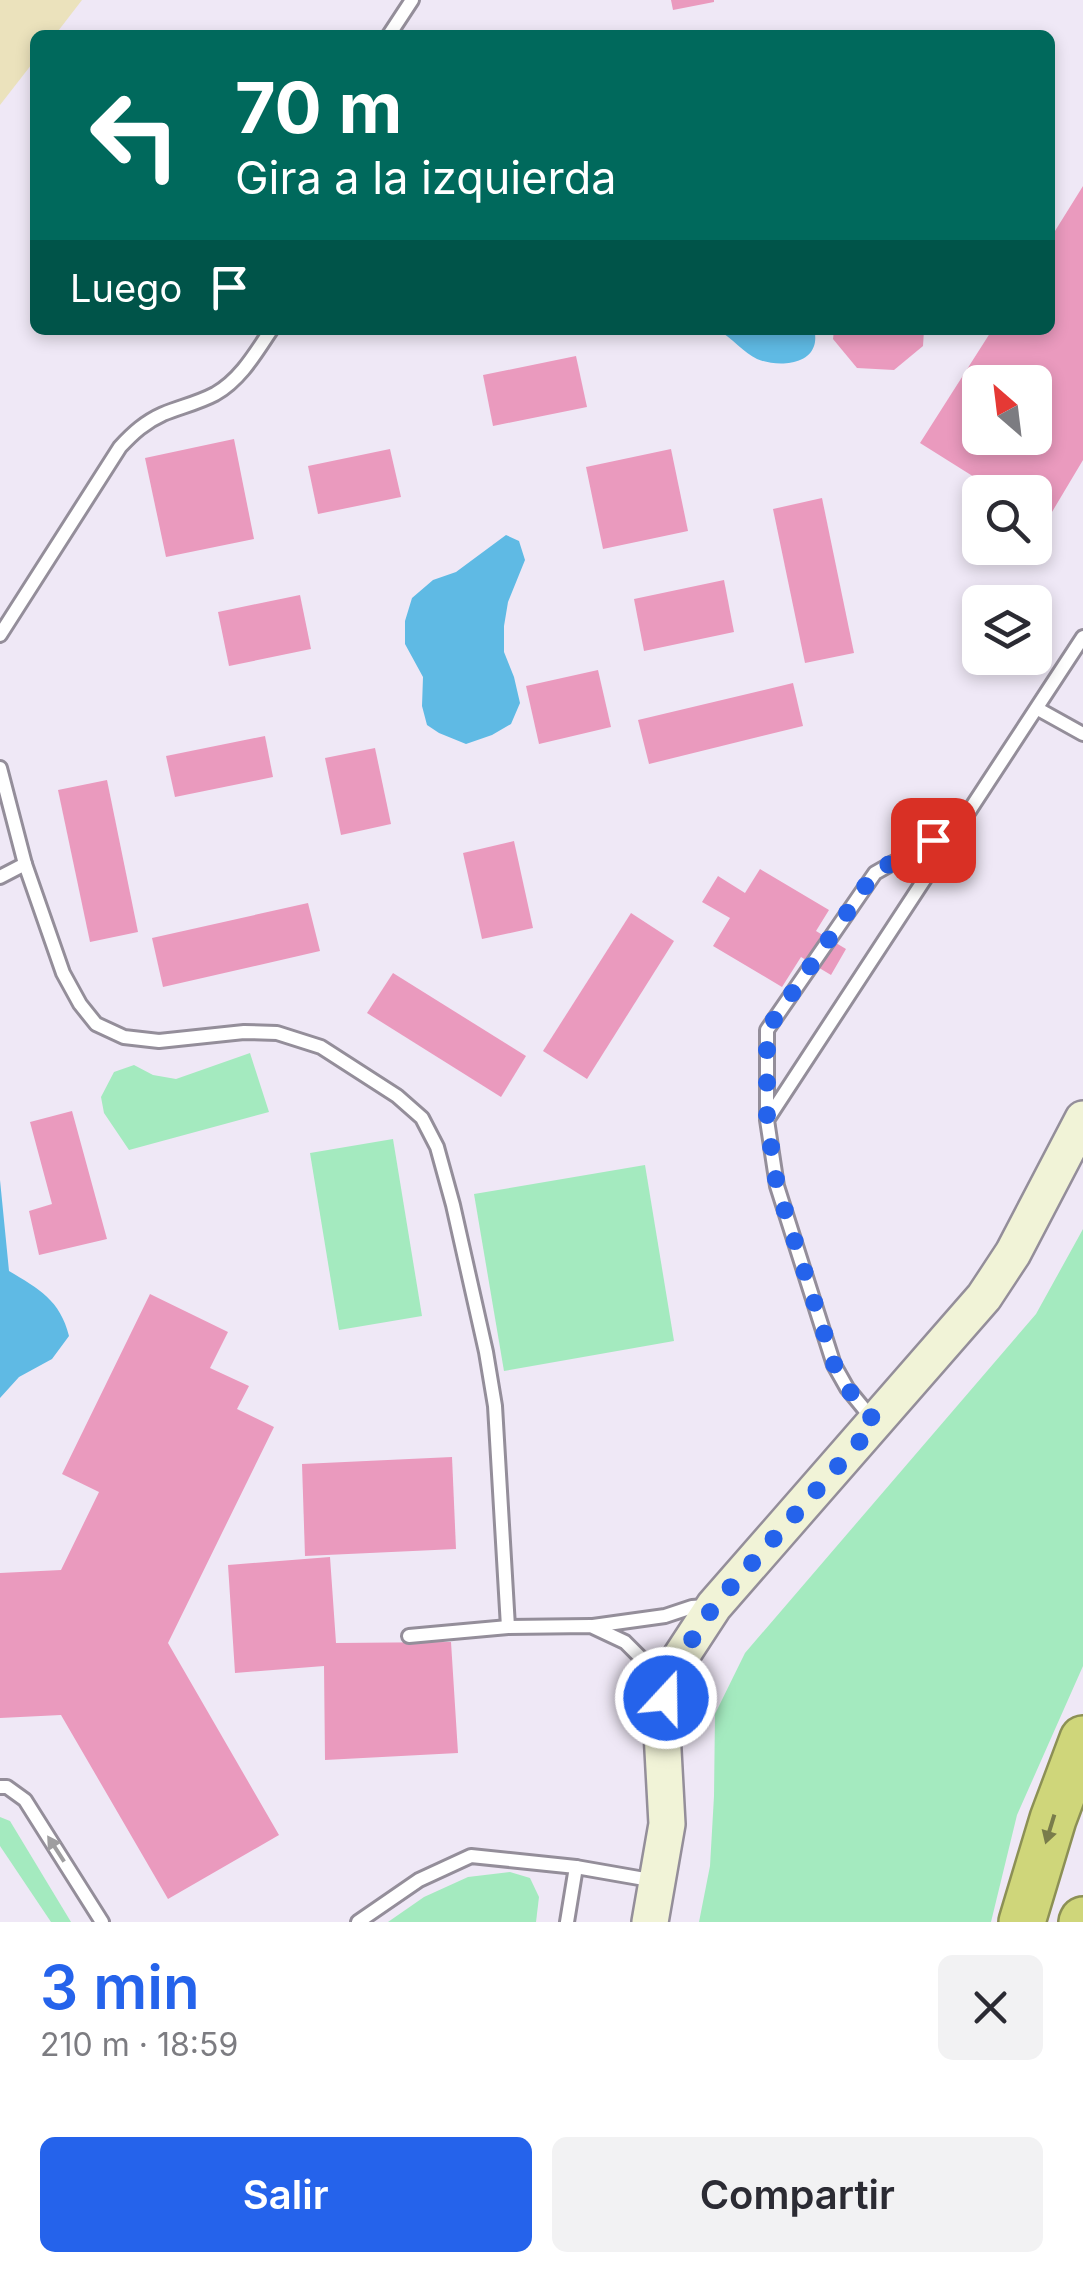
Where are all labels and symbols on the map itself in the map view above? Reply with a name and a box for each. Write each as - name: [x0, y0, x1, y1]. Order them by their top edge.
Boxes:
- north arrow: [962, 365, 1052, 455]
- pin: [891, 798, 976, 883]
- position arrow: [614, 1646, 718, 1750]
- one-way arrow: [1042, 1815, 1057, 1845]
- one-way arrow: [47, 1835, 65, 1863]

